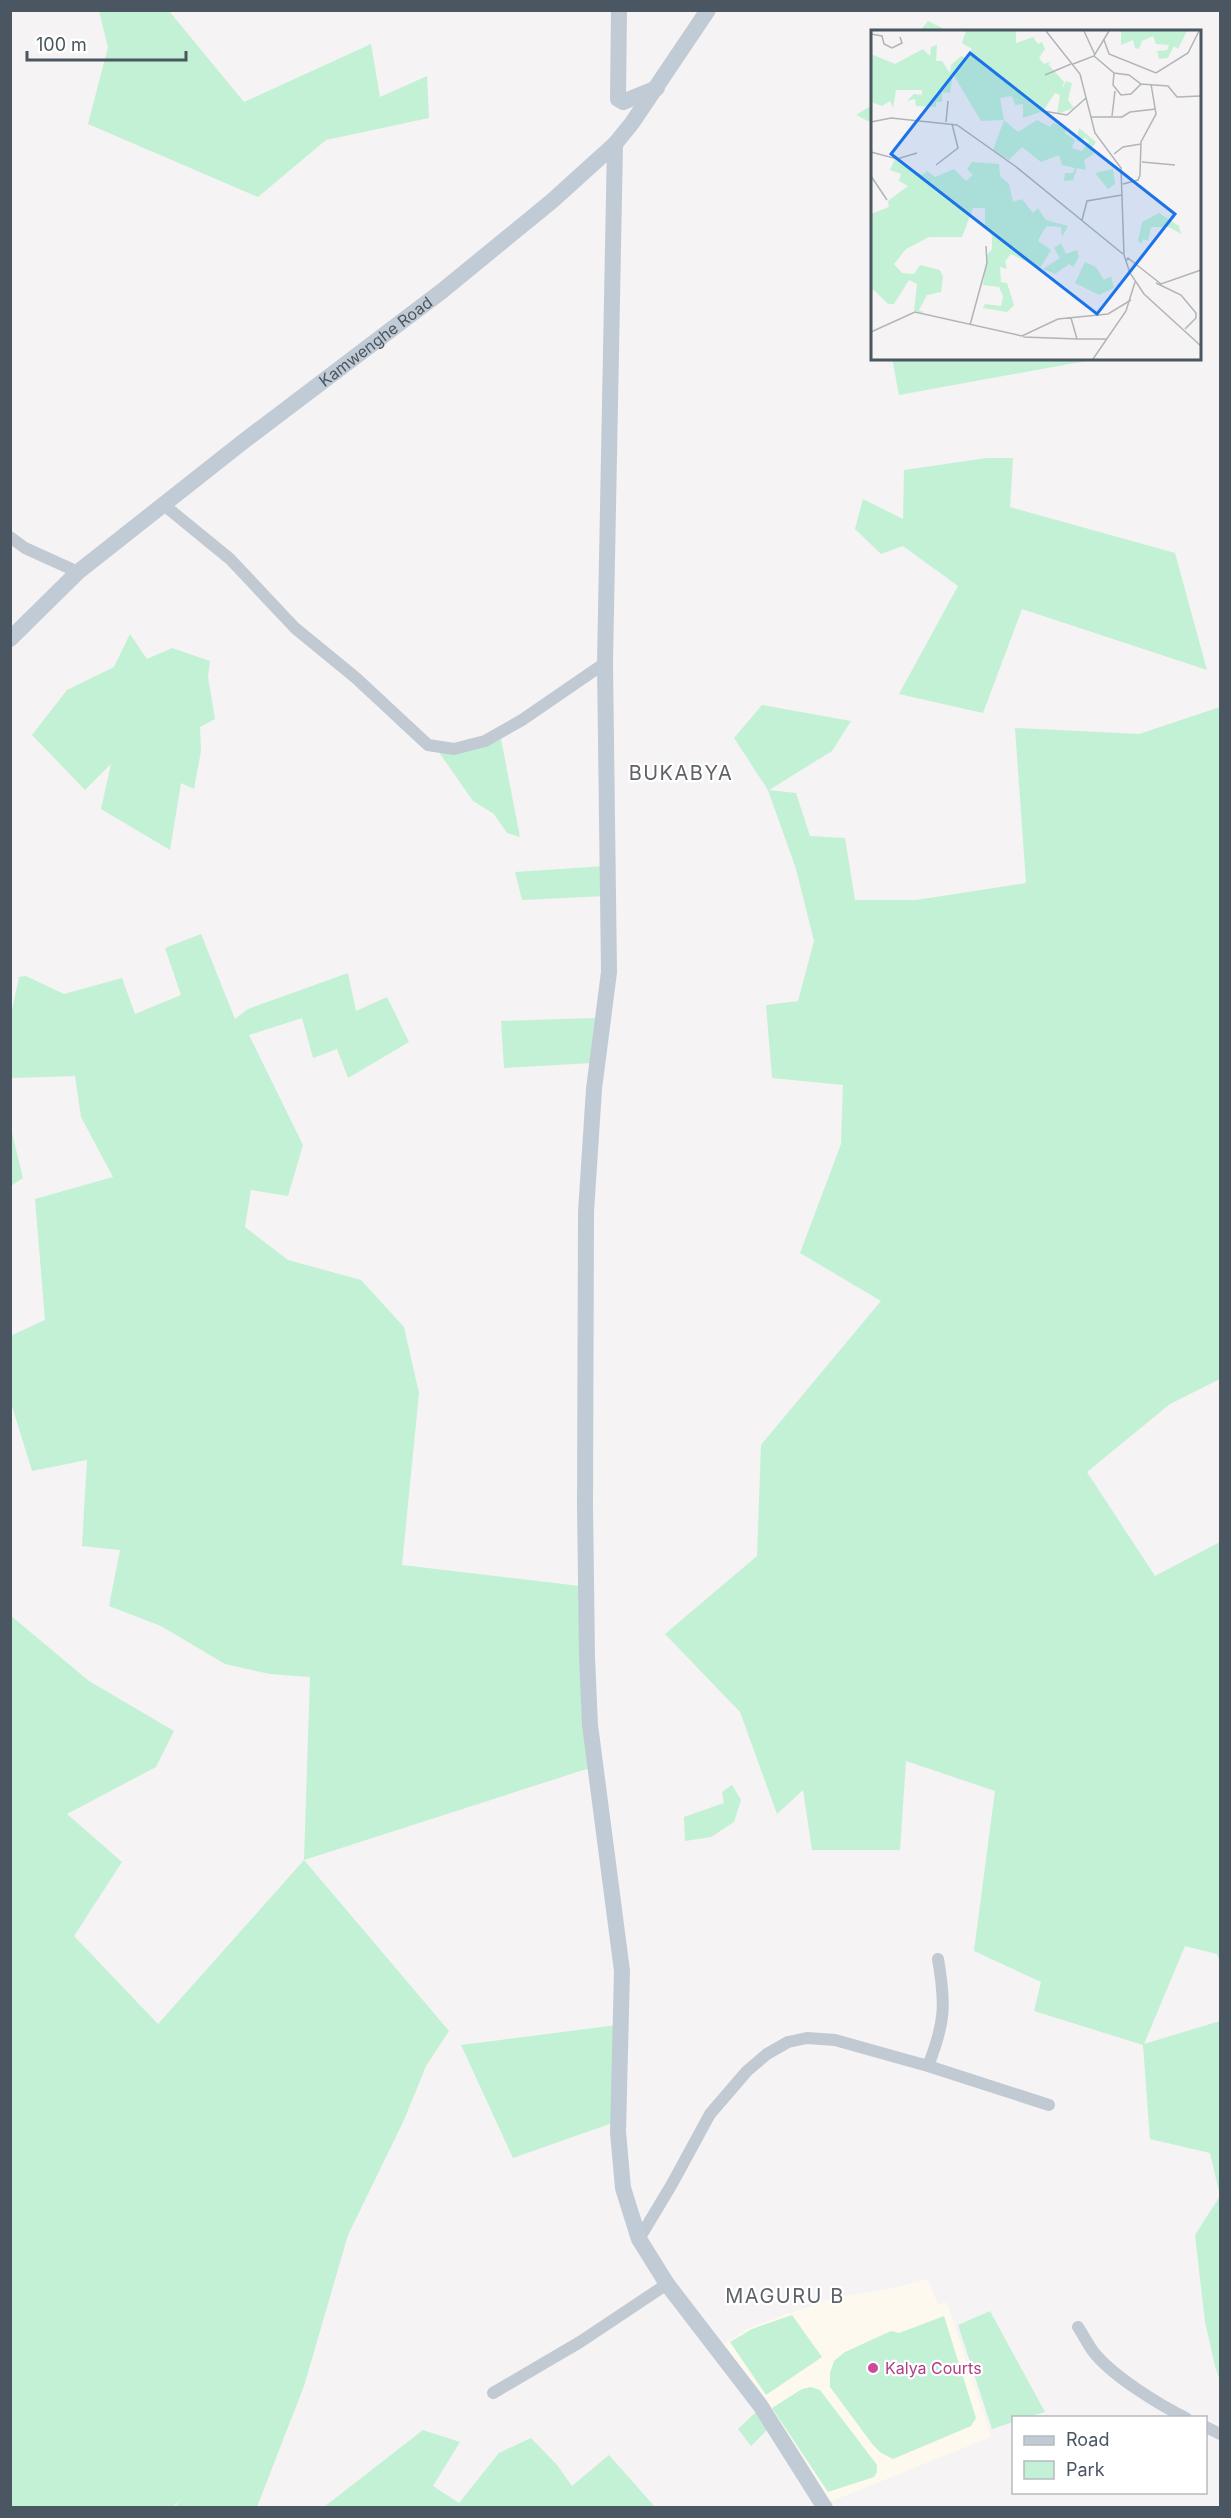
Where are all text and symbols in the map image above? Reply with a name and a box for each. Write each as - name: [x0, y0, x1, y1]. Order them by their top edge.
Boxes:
- scale bar: [27, 24, 186, 62]
- inset map: [871, 30, 1201, 360]
- text: 100 m: [36, 34, 87, 55]
- street label: Kamwenghe Road: [315, 292, 436, 391]
- district label: BUKABYA: [629, 761, 733, 785]
- district label: MAGURU B: [725, 2284, 845, 2308]
- place label: Kalya Courts: [885, 2358, 982, 2378]
- marker: Kalya Courts: [866, 2361, 880, 2375]
- legend: [1012, 2416, 1207, 2494]
- text: Road: [1066, 2429, 1109, 2450]
- text: Park: [1066, 2459, 1105, 2480]

